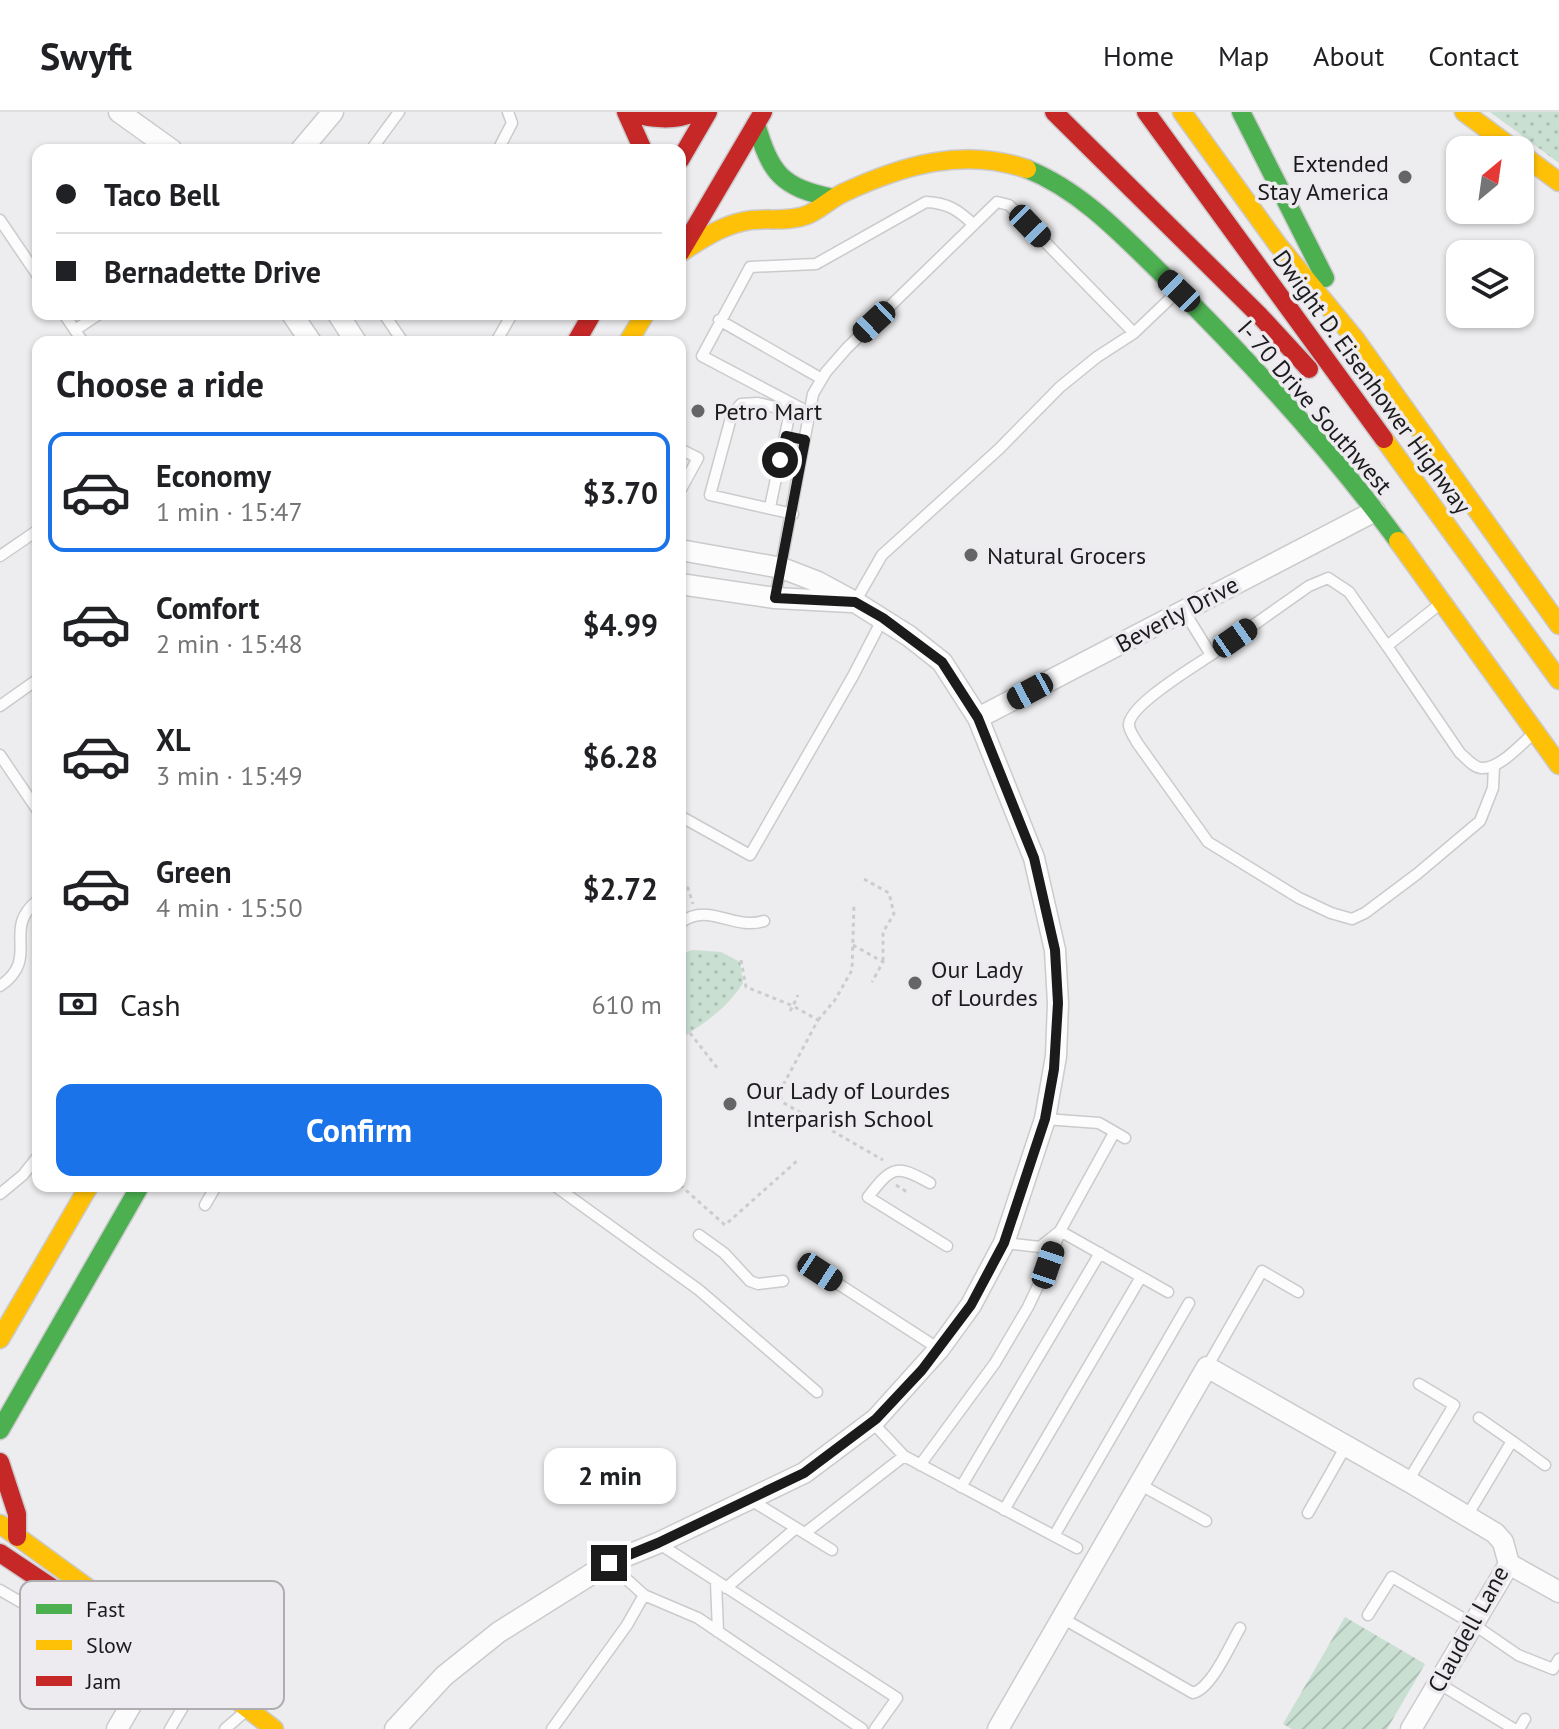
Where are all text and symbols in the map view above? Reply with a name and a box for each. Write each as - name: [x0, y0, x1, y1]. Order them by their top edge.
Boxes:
- text: Swyft: [40, 31, 132, 80]
- text: Home: [1103, 37, 1174, 74]
- text: Map: [1218, 37, 1269, 74]
- text: About: [1313, 37, 1384, 74]
- text: Contact: [1428, 37, 1519, 74]
- north arrow: [1446, 136, 1534, 224]
- map controls: [1446, 136, 1534, 328]
- place label: Extended Stay America: [1257, 148, 1389, 207]
- marker: Extended Stay America: [1396, 168, 1414, 186]
- text: Taco Bell: [104, 175, 220, 214]
- car: [1005, 200, 1055, 252]
- button: layers: [1446, 240, 1534, 328]
- street label: Dwight D. Eisenhower Highway: [1266, 244, 1478, 520]
- text: Bernadette Drive: [104, 252, 321, 291]
- car: [1153, 266, 1205, 316]
- car: [848, 297, 900, 347]
- street label: I- 70 Drive Southwest: [1231, 314, 1399, 500]
- text: Choose a ride: [56, 360, 264, 407]
- place label: Petro Mart: [714, 396, 822, 427]
- marker: Petro Mart: [689, 402, 707, 420]
- route start: [762, 442, 798, 478]
- icon: car: [60, 456, 132, 528]
- text: Economy: [156, 456, 271, 495]
- text: $3.70: [583, 473, 658, 512]
- text: 1 min · 15:47: [156, 495, 303, 528]
- place label: Natural Grocers: [987, 540, 1146, 571]
- marker: Natural Grocers: [962, 546, 980, 564]
- street label: Beverly Drive: [1110, 569, 1244, 659]
- icon: car: [60, 588, 132, 660]
- text: Comfort: [156, 588, 259, 627]
- text: $4.99: [583, 605, 658, 644]
- car: [1208, 614, 1262, 662]
- text: 2 min · 15:48: [156, 627, 303, 660]
- car: [1003, 669, 1057, 713]
- icon: car: [60, 720, 132, 792]
- text: XL: [156, 720, 190, 759]
- text: $6.28: [583, 737, 658, 776]
- text: 3 min · 15:49: [156, 759, 303, 792]
- icon: car: [60, 852, 132, 924]
- text: Green: [156, 852, 231, 891]
- text: $2.72: [583, 869, 658, 908]
- text: 4 min · 15:50: [156, 891, 303, 924]
- place label: Our Lady of Lourdes: [931, 954, 1038, 1013]
- marker: Our Lady of Lourdes: [906, 974, 924, 992]
- icon: cash: [56, 982, 100, 1026]
- text: Cash: [120, 985, 181, 1024]
- text: 610 m: [591, 988, 662, 1021]
- place label: Our Lady of Lourdes Interparish School: [746, 1075, 950, 1134]
- button: Confirm: [56, 1084, 662, 1176]
- marker: Our Lady of Lourdes Interparish School: [721, 1095, 739, 1113]
- car: [1029, 1238, 1067, 1292]
- car: [793, 1249, 847, 1295]
- callout: 2 min: [543, 1447, 675, 1503]
- text: 2 min: [578, 1459, 642, 1492]
- route end: [591, 1545, 627, 1581]
- street label: Claudell Lane: [1420, 1560, 1516, 1698]
- legend: [20, 1581, 284, 1709]
- text: Fast: [86, 1595, 126, 1623]
- text: Slow: [86, 1631, 132, 1659]
- text: Jam: [85, 1667, 121, 1695]

